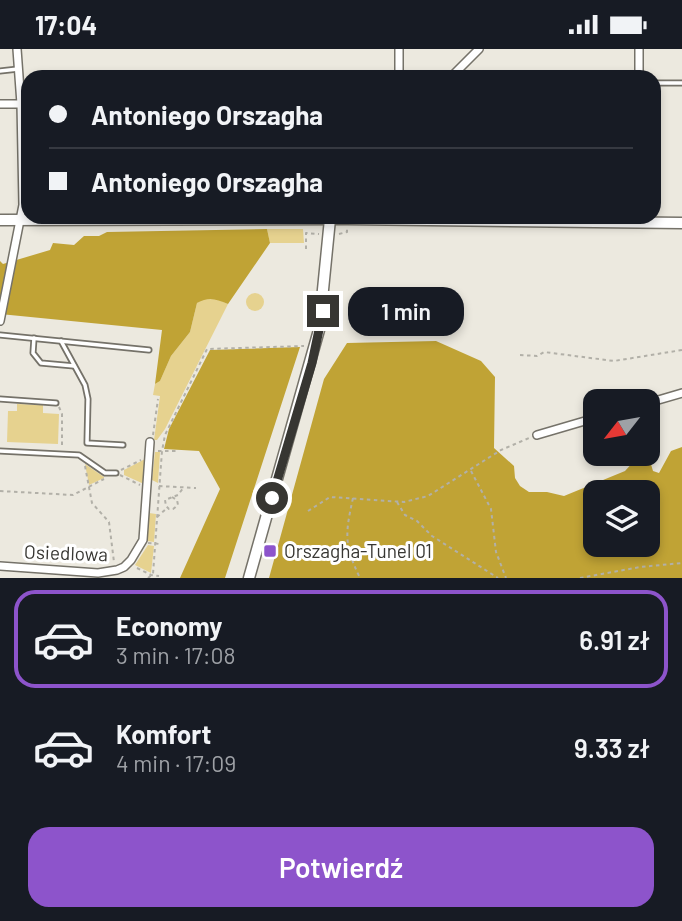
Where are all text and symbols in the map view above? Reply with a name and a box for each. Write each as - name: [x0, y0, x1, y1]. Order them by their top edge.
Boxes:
- text: 17:04: [35, 9, 97, 40]
- text: Antoniego Orszagha: [91, 99, 323, 130]
- text: Antoniego Orszagha: [91, 166, 323, 197]
- callout: 1 min: [348, 287, 463, 335]
- route end: [307, 295, 339, 327]
- text: 1 min: [381, 297, 431, 325]
- north arrow: [583, 389, 660, 465]
- map controls: [583, 389, 660, 557]
- button: layers: [583, 480, 660, 557]
- route start: [256, 482, 288, 514]
- place label: Orszagha-Tunel 01: [284, 539, 432, 562]
- street label: Osiedlowa: [24, 540, 108, 565]
- marker: Orszagha-Tunel 01: [262, 543, 278, 559]
- icon: car: [32, 608, 95, 671]
- text: Economy: [116, 610, 222, 641]
- text: 6.91 zł: [579, 624, 650, 655]
- text: 3 min · 17:08: [116, 641, 235, 669]
- icon: car: [32, 716, 95, 779]
- text: Komfort: [116, 718, 211, 749]
- text: 9.33 zł: [574, 732, 650, 763]
- text: 4 min · 17:09: [116, 749, 236, 777]
- button: Potwierdź: [28, 827, 654, 907]

